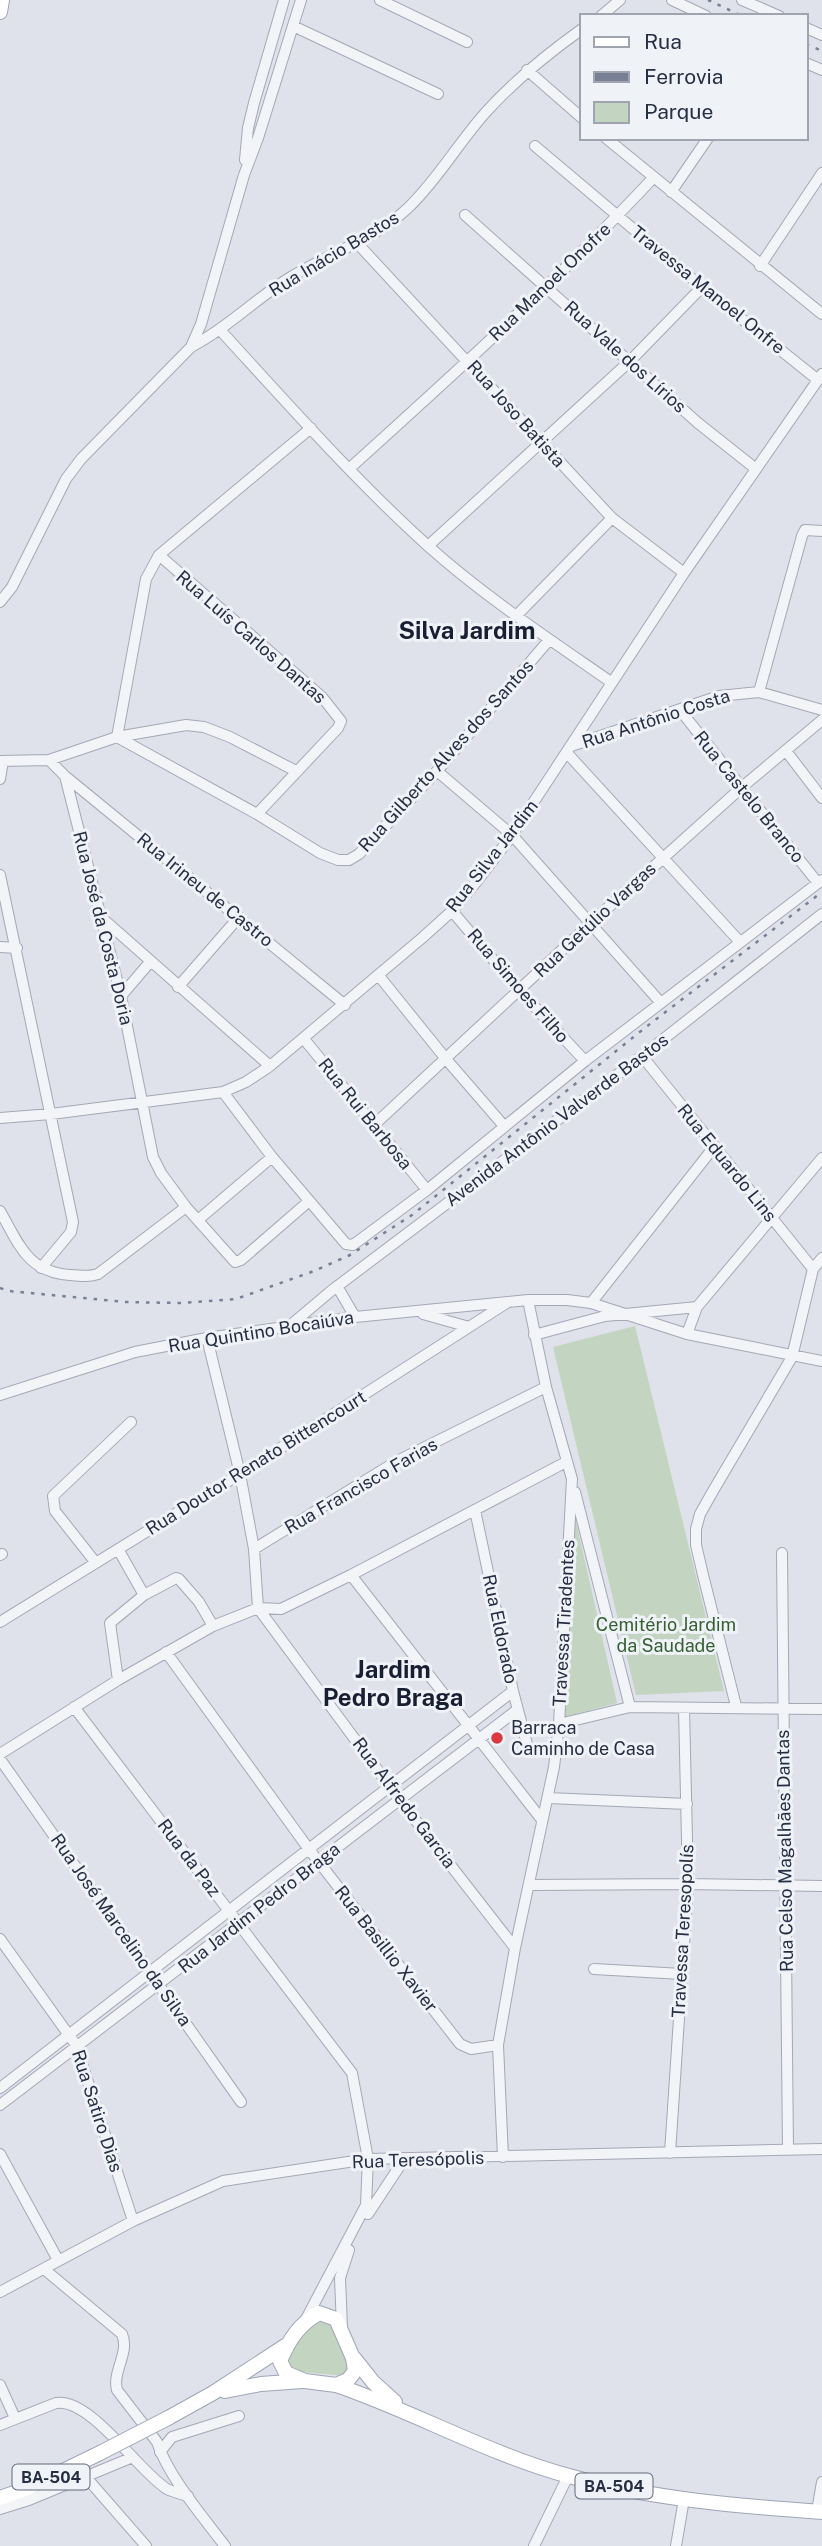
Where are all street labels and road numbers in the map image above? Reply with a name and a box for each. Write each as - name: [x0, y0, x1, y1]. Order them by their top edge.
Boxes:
- street label: Rua Inácio Bastos: [265, 207, 402, 301]
- street label: Rua Manoel Onofre: [485, 218, 615, 345]
- street label: Travessa Manoel Onfre: [627, 221, 789, 358]
- street label: Rua Vale dos Lírios: [560, 296, 691, 417]
- street label: Rua Joso Batista: [463, 356, 570, 471]
- street label: Rua Luís Carlos Dantas: [172, 566, 331, 707]
- street label: Rua Gilberto Alves dos Santos: [354, 655, 537, 856]
- street label: Rua Antônio Costa: [579, 685, 732, 752]
- street label: Rua Castelo Branco: [690, 727, 809, 867]
- street label: Rua Silva Jardim: [441, 795, 542, 916]
- street label: Rua Irineu de Castro: [133, 828, 278, 951]
- street label: Rua José da Costa Doria: [69, 829, 138, 1027]
- street label: Rua Getúlio Vargas: [529, 858, 660, 982]
- street label: Rua Simoes Filho: [463, 924, 574, 1047]
- street label: Avenida Antônio Valverde Bastos: [441, 1029, 672, 1210]
- street label: Rua Rui Barbosa: [314, 1054, 417, 1174]
- street label: Rua Eduardo Lins: [673, 1100, 781, 1226]
- street label: Rua Quintino Bocaiúva: [167, 1306, 355, 1357]
- street label: Rua Doutor Renato Bittencourt: [142, 1386, 370, 1539]
- street label: Rua Francisco Farias: [281, 1433, 441, 1538]
- street label: Travessa Tiradentes: [549, 1539, 578, 1707]
- street label: Rua Eldorado: [479, 1572, 522, 1685]
- street label: Rua Celso Magalhães Dantas: [772, 1730, 797, 1972]
- street label: Rua Alfredo Garcia: [348, 1733, 460, 1872]
- street label: Rua da Paz: [153, 1815, 225, 1901]
- street label: Rua José Marcelino da Silva: [47, 1829, 196, 2030]
- street label: Rua Jardim Pedro Braga: [174, 1838, 344, 1977]
- street label: Travessa Teresopolís: [667, 1844, 698, 2018]
- street label: Rua Basillio Xavier: [331, 1881, 442, 2016]
- street label: Rua Satiro Dias: [68, 2047, 127, 2175]
- street label: Rua Teresópolis: [351, 2147, 485, 2172]
- road number: BA-504: [12, 2464, 90, 2490]
- road number: BA-504: [576, 2474, 652, 2498]

